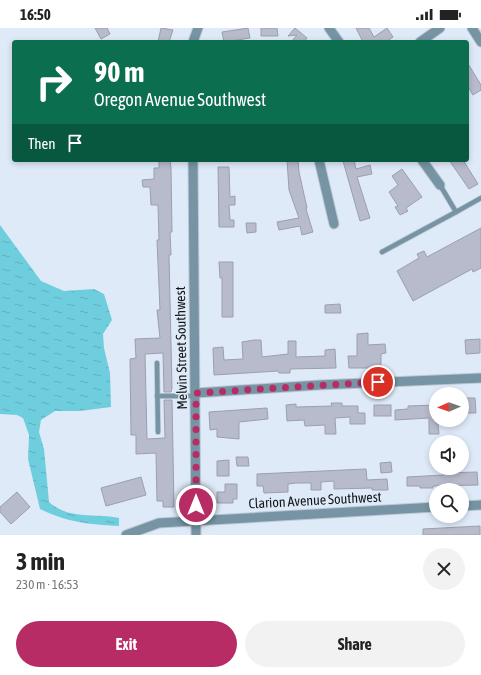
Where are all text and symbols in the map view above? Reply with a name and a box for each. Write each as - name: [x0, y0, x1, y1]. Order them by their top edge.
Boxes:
- text: 16:50: [20, 6, 51, 23]
- icon: right: [28, 56, 80, 108]
- text: 90 m: [94, 56, 144, 88]
- text: Oregon Avenue Southwest: [94, 89, 266, 110]
- icon: arrive: [64, 132, 86, 154]
- text: Then: [28, 135, 56, 152]
- street label: Melvin Street Southwest: [172, 286, 190, 410]
- pin: [361, 365, 395, 399]
- icon: arrive: [367, 371, 389, 393]
- north arrow: [429, 387, 469, 427]
- map controls: [429, 387, 469, 523]
- button: sound: [429, 435, 469, 475]
- button: search: [429, 483, 469, 523]
- position arrow: [175, 484, 217, 526]
- street label: Clarion Avenue Southwest: [248, 489, 382, 511]
- text: 3 min: [16, 548, 65, 575]
- button: close: [423, 548, 465, 590]
- text: 230 m · 16:53: [16, 577, 79, 592]
- button: Exit: [16, 621, 237, 667]
- button: Share: [245, 621, 465, 667]

